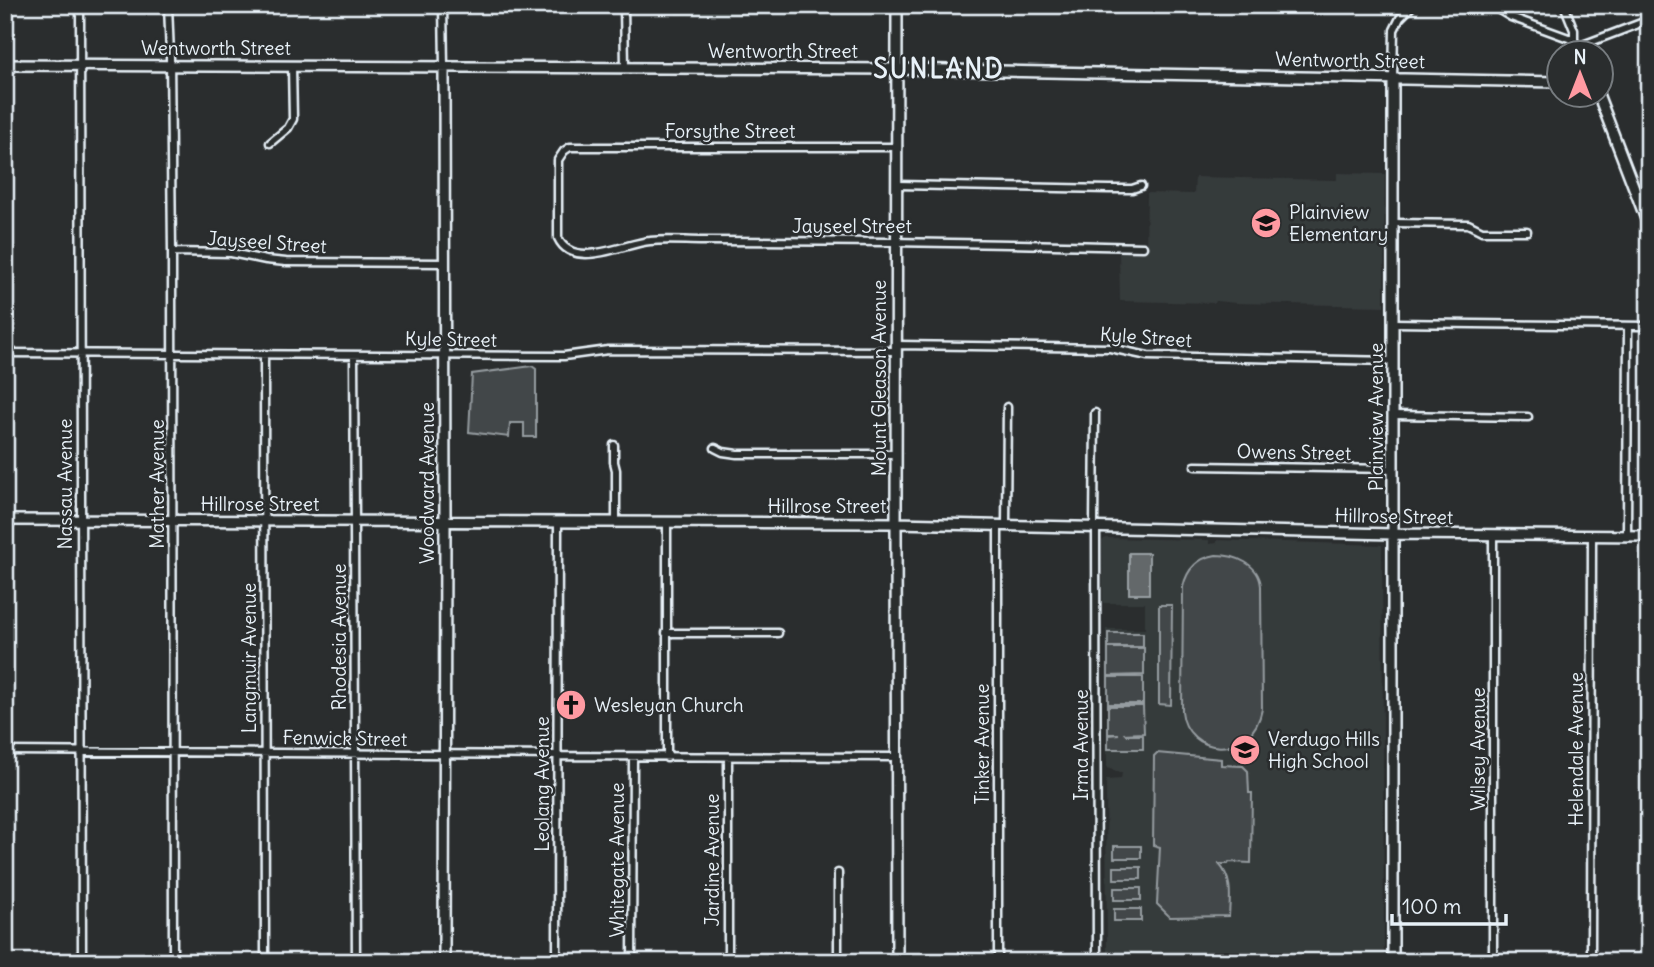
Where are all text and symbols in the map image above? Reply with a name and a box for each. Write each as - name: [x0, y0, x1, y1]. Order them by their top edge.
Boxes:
- street label: Wentworth Street: [141, 36, 291, 60]
- north arrow: [1546, 38, 1616, 108]
- street label: Wentworth Street: [708, 39, 858, 63]
- text: N: [1573, 45, 1587, 69]
- street label: Wentworth Street: [1275, 47, 1425, 73]
- district label: SUNLAND: [873, 52, 1005, 85]
- street label: Forsythe Street: [665, 119, 795, 143]
- place label: Plainview Elementary: [1289, 200, 1388, 246]
- school or university icon: Plainview Elementary: [1249, 206, 1283, 240]
- street label: Jayseel Street: [792, 214, 912, 238]
- street label: Jayseel Street: [206, 226, 328, 258]
- street label: Mount Gleason Avenue: [867, 280, 891, 476]
- street label: Kyle Street: [1099, 322, 1193, 352]
- street label: Kyle Street: [405, 326, 497, 352]
- street label: Plainview Avenue: [1364, 343, 1388, 491]
- street label: Woodward Avenue: [415, 402, 439, 564]
- street label: Nassau Avenue: [53, 418, 77, 550]
- street label: Mather Avenue: [145, 419, 169, 549]
- street label: Owens Street: [1236, 439, 1352, 465]
- street label: Hillrose Street: [201, 492, 319, 516]
- street label: Hillrose Street: [768, 494, 886, 518]
- street label: Hillrose Street: [1334, 503, 1454, 529]
- street label: Rhodesia Avenue: [327, 563, 351, 711]
- street label: Langmuir Avenue: [237, 583, 261, 733]
- street label: Helendale Avenue: [1564, 672, 1588, 826]
- street label: Tinker Avenue: [970, 684, 994, 804]
- street label: Wilsey Avenue: [1466, 687, 1490, 811]
- church icon: Wesleyan Church: [554, 688, 588, 722]
- street label: Irma Avenue: [1069, 689, 1093, 801]
- place label: Wesleyan Church: [594, 693, 744, 717]
- street label: Leolang Avenue: [530, 716, 554, 852]
- street label: Fenwick Street: [282, 725, 408, 751]
- place label: Verdugo Hills High School: [1268, 727, 1380, 773]
- school or university icon: Verdugo Hills High School: [1228, 733, 1262, 767]
- street label: Whitegate Avenue: [605, 782, 629, 938]
- street label: Jardine Avenue: [700, 794, 724, 926]
- scale bar: [1392, 883, 1505, 927]
- text: 100 m: [1402, 893, 1461, 920]

